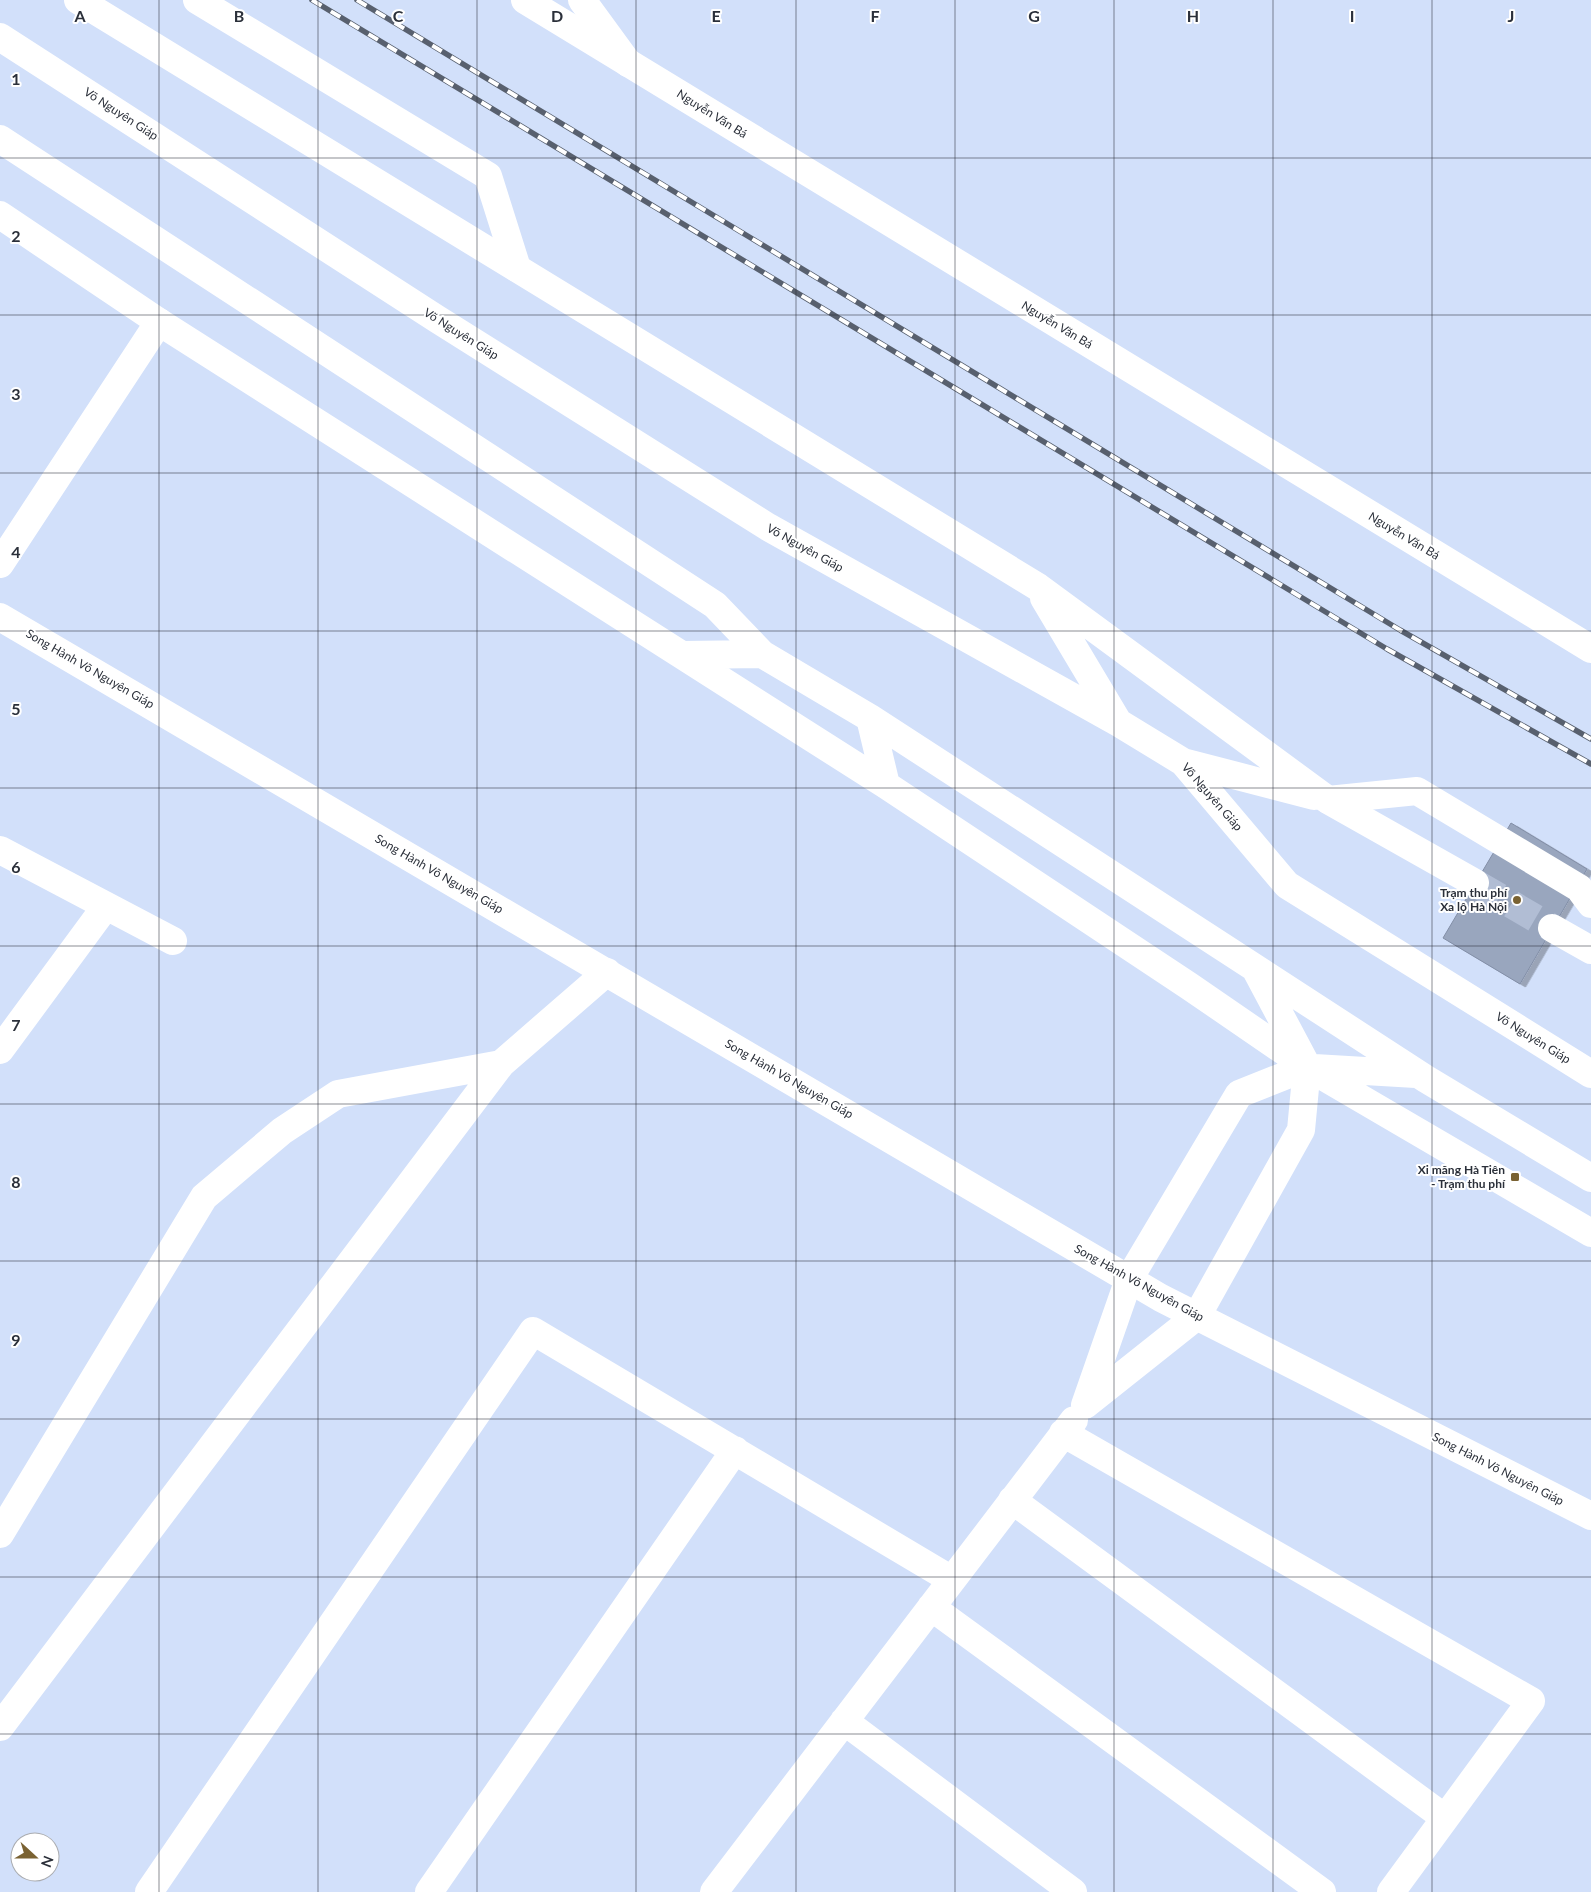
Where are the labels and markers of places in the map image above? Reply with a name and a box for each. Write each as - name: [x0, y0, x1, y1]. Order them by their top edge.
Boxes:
- place label: Trạm thu phí Xa lộ Hà Nội: [1440, 885, 1508, 914]
- marker: Trạm thu phí Xa lộ Hà Nội: [1511, 894, 1523, 906]
- place label: Xi măng Hà Tiên - Trạm thu phí: [1418, 1162, 1506, 1191]
- marker: Xi măng Hà Tiên - Trạm thu phí: [1509, 1171, 1521, 1183]

